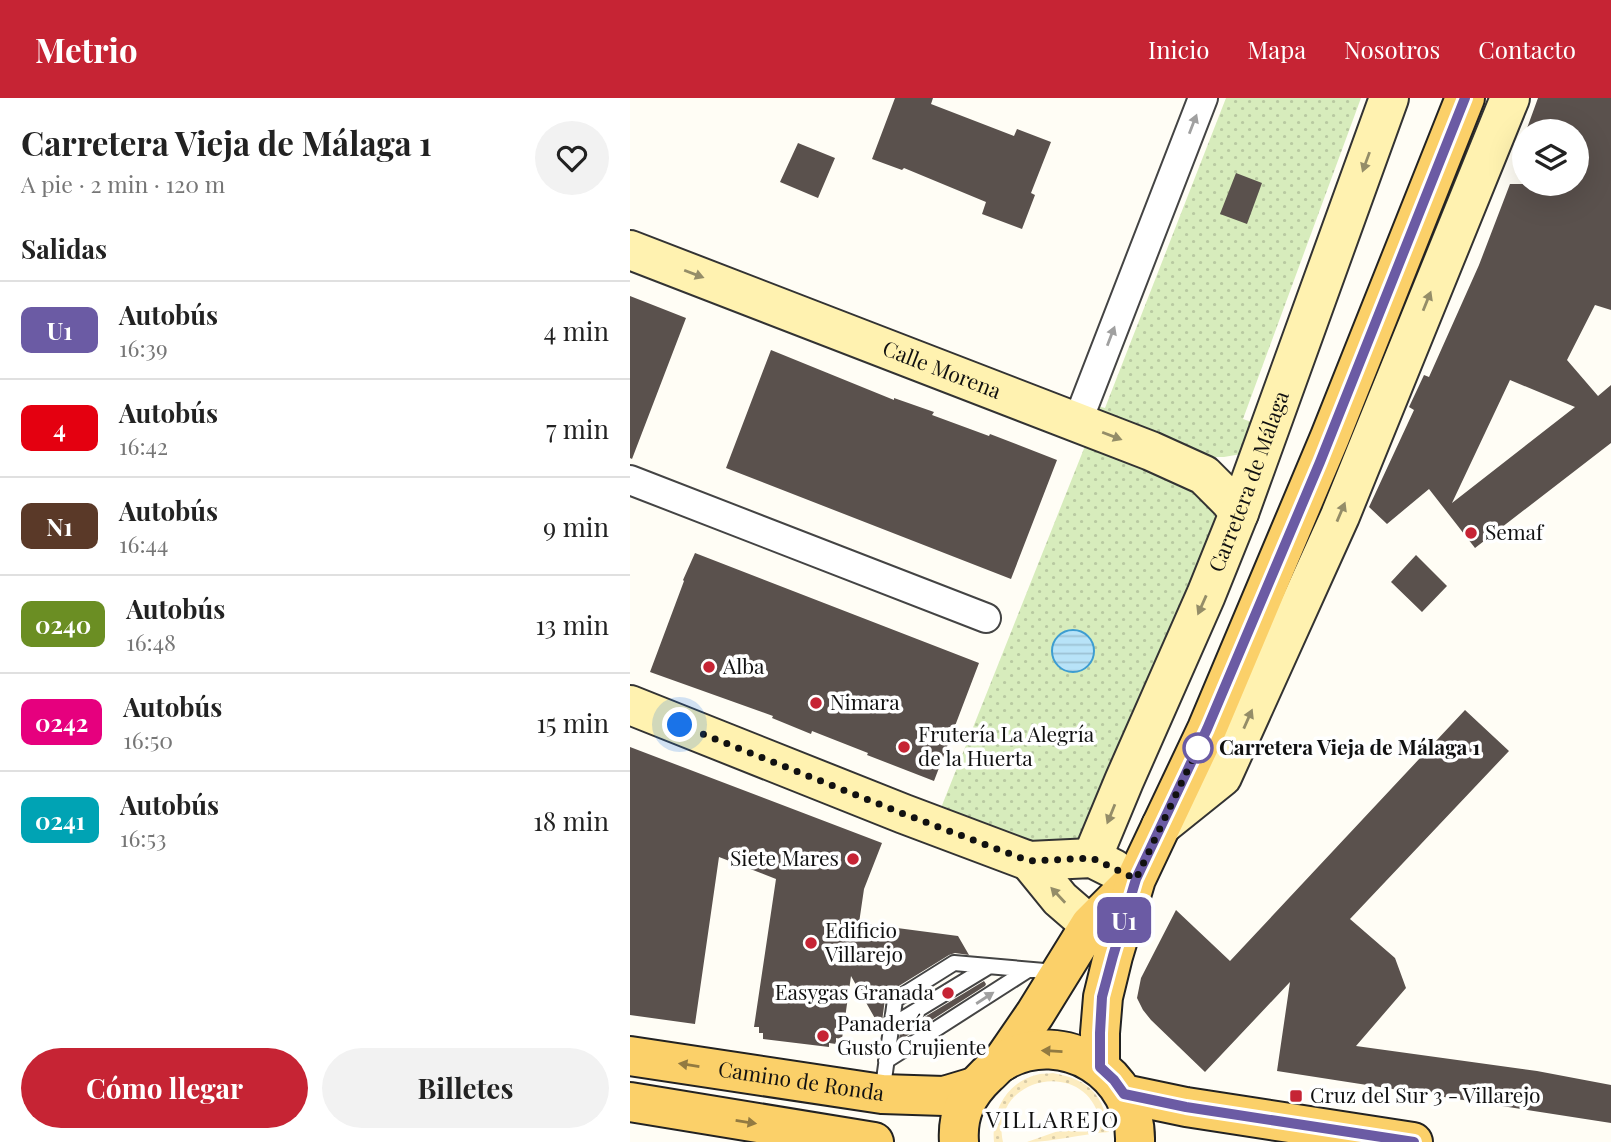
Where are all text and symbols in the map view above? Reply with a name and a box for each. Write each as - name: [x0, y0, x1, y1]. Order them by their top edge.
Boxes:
- text: Metrio: [35, 27, 138, 71]
- text: Inicio: [1148, 33, 1209, 65]
- text: Mapa: [1247, 33, 1306, 65]
- text: Nosotros: [1344, 33, 1440, 65]
- text: Contacto: [1478, 33, 1576, 65]
- one-way arrow: [1187, 114, 1198, 135]
- map controls: [1512, 119, 1589, 196]
- button: layers: [1512, 119, 1589, 196]
- text: Carretera Vieja de Málaga 1: [21, 120, 432, 164]
- button: heart: [535, 121, 609, 195]
- one-way arrow: [1360, 152, 1371, 173]
- text: A pie · 2 min · 120 m: [21, 168, 225, 199]
- text: Salidas: [21, 231, 107, 266]
- one-way arrow: [683, 269, 704, 280]
- one-way arrow: [1422, 291, 1433, 312]
- text: Autobús: [119, 297, 218, 332]
- text: 4 min: [543, 313, 609, 348]
- text: U1: [47, 314, 72, 346]
- one-way arrow: [1105, 326, 1116, 347]
- text: 16:39: [119, 332, 168, 363]
- street label: Calle Morena: [879, 333, 1006, 404]
- street label: Carretera de Málaga: [1201, 386, 1294, 576]
- text: Autobús: [119, 395, 218, 430]
- text: 7 min: [546, 411, 609, 446]
- text: 4: [53, 412, 66, 444]
- text: 16:42: [119, 430, 168, 461]
- one-way arrow: [1101, 431, 1122, 442]
- text: Autobús: [119, 493, 218, 528]
- one-way arrow: [1335, 502, 1347, 522]
- text: 9 min: [543, 509, 609, 544]
- text: N1: [46, 510, 73, 542]
- place label: Semaf: [1485, 517, 1545, 545]
- marker: Semaf: [1463, 525, 1479, 541]
- text: 16:44: [119, 528, 168, 559]
- text: Autobús: [126, 591, 225, 626]
- one-way arrow: [1196, 595, 1208, 615]
- text: 13 min: [535, 607, 609, 642]
- text: 0240: [35, 608, 91, 640]
- text: 16:48: [126, 626, 176, 657]
- place label: Alba: [722, 651, 765, 679]
- marker: Alba: [701, 659, 717, 675]
- place label: Nimara: [830, 687, 900, 715]
- text: Autobús: [123, 689, 222, 724]
- marker: Nimara: [808, 695, 824, 711]
- text: 15 min: [537, 705, 609, 740]
- text: 0242: [35, 706, 88, 738]
- your location: [662, 707, 697, 742]
- one-way arrow: [1243, 709, 1254, 730]
- place label: Frutería La Alegría de la Huerta: [918, 719, 1095, 771]
- text: 16:50: [123, 724, 173, 755]
- place label: Carretera Vieja de Málaga 1: [1219, 732, 1480, 760]
- marker: Carretera Vieja de Málaga 1: [1183, 733, 1213, 763]
- marker: Frutería La Alegría de la Huerta: [896, 739, 912, 755]
- text: Autobús: [120, 787, 219, 822]
- text: 18 min: [533, 803, 609, 838]
- one-way arrow: [1105, 803, 1116, 824]
- text: 0241: [35, 804, 85, 836]
- text: 16:53: [120, 822, 166, 853]
- place label: Siete Mares: [730, 843, 839, 871]
- marker: Siete Mares: [845, 851, 861, 867]
- one-way arrow: [1050, 887, 1066, 904]
- line badge: U1: [1092, 897, 1156, 943]
- text: U1: [1111, 904, 1137, 936]
- place label: Edificio Villarejo: [824, 915, 903, 967]
- marker: Edificio Villarejo: [803, 935, 819, 951]
- place label: Easygas Granada: [775, 977, 935, 1005]
- marker: Easygas Granada: [940, 985, 956, 1001]
- one-way arrow: [975, 991, 995, 1004]
- place label: Panadería Gusto Crujiente: [837, 1008, 987, 1060]
- marker: Panadería Gusto Crujiente: [815, 1028, 831, 1044]
- one-way arrow: [1041, 1045, 1063, 1056]
- button: Cómo llegar: [21, 1048, 308, 1128]
- button: Billetes: [322, 1048, 609, 1128]
- street label: Camino de Ronda: [716, 1053, 887, 1106]
- one-way arrow: [678, 1059, 700, 1070]
- place label: Cruz del Sur 3 - Villarejo: [1310, 1080, 1541, 1108]
- marker: Cruz del Sur 3 - Villarejo: [1288, 1088, 1304, 1104]
- district label: VILLAREJO: [985, 1103, 1120, 1134]
- one-way arrow: [735, 1117, 757, 1128]

